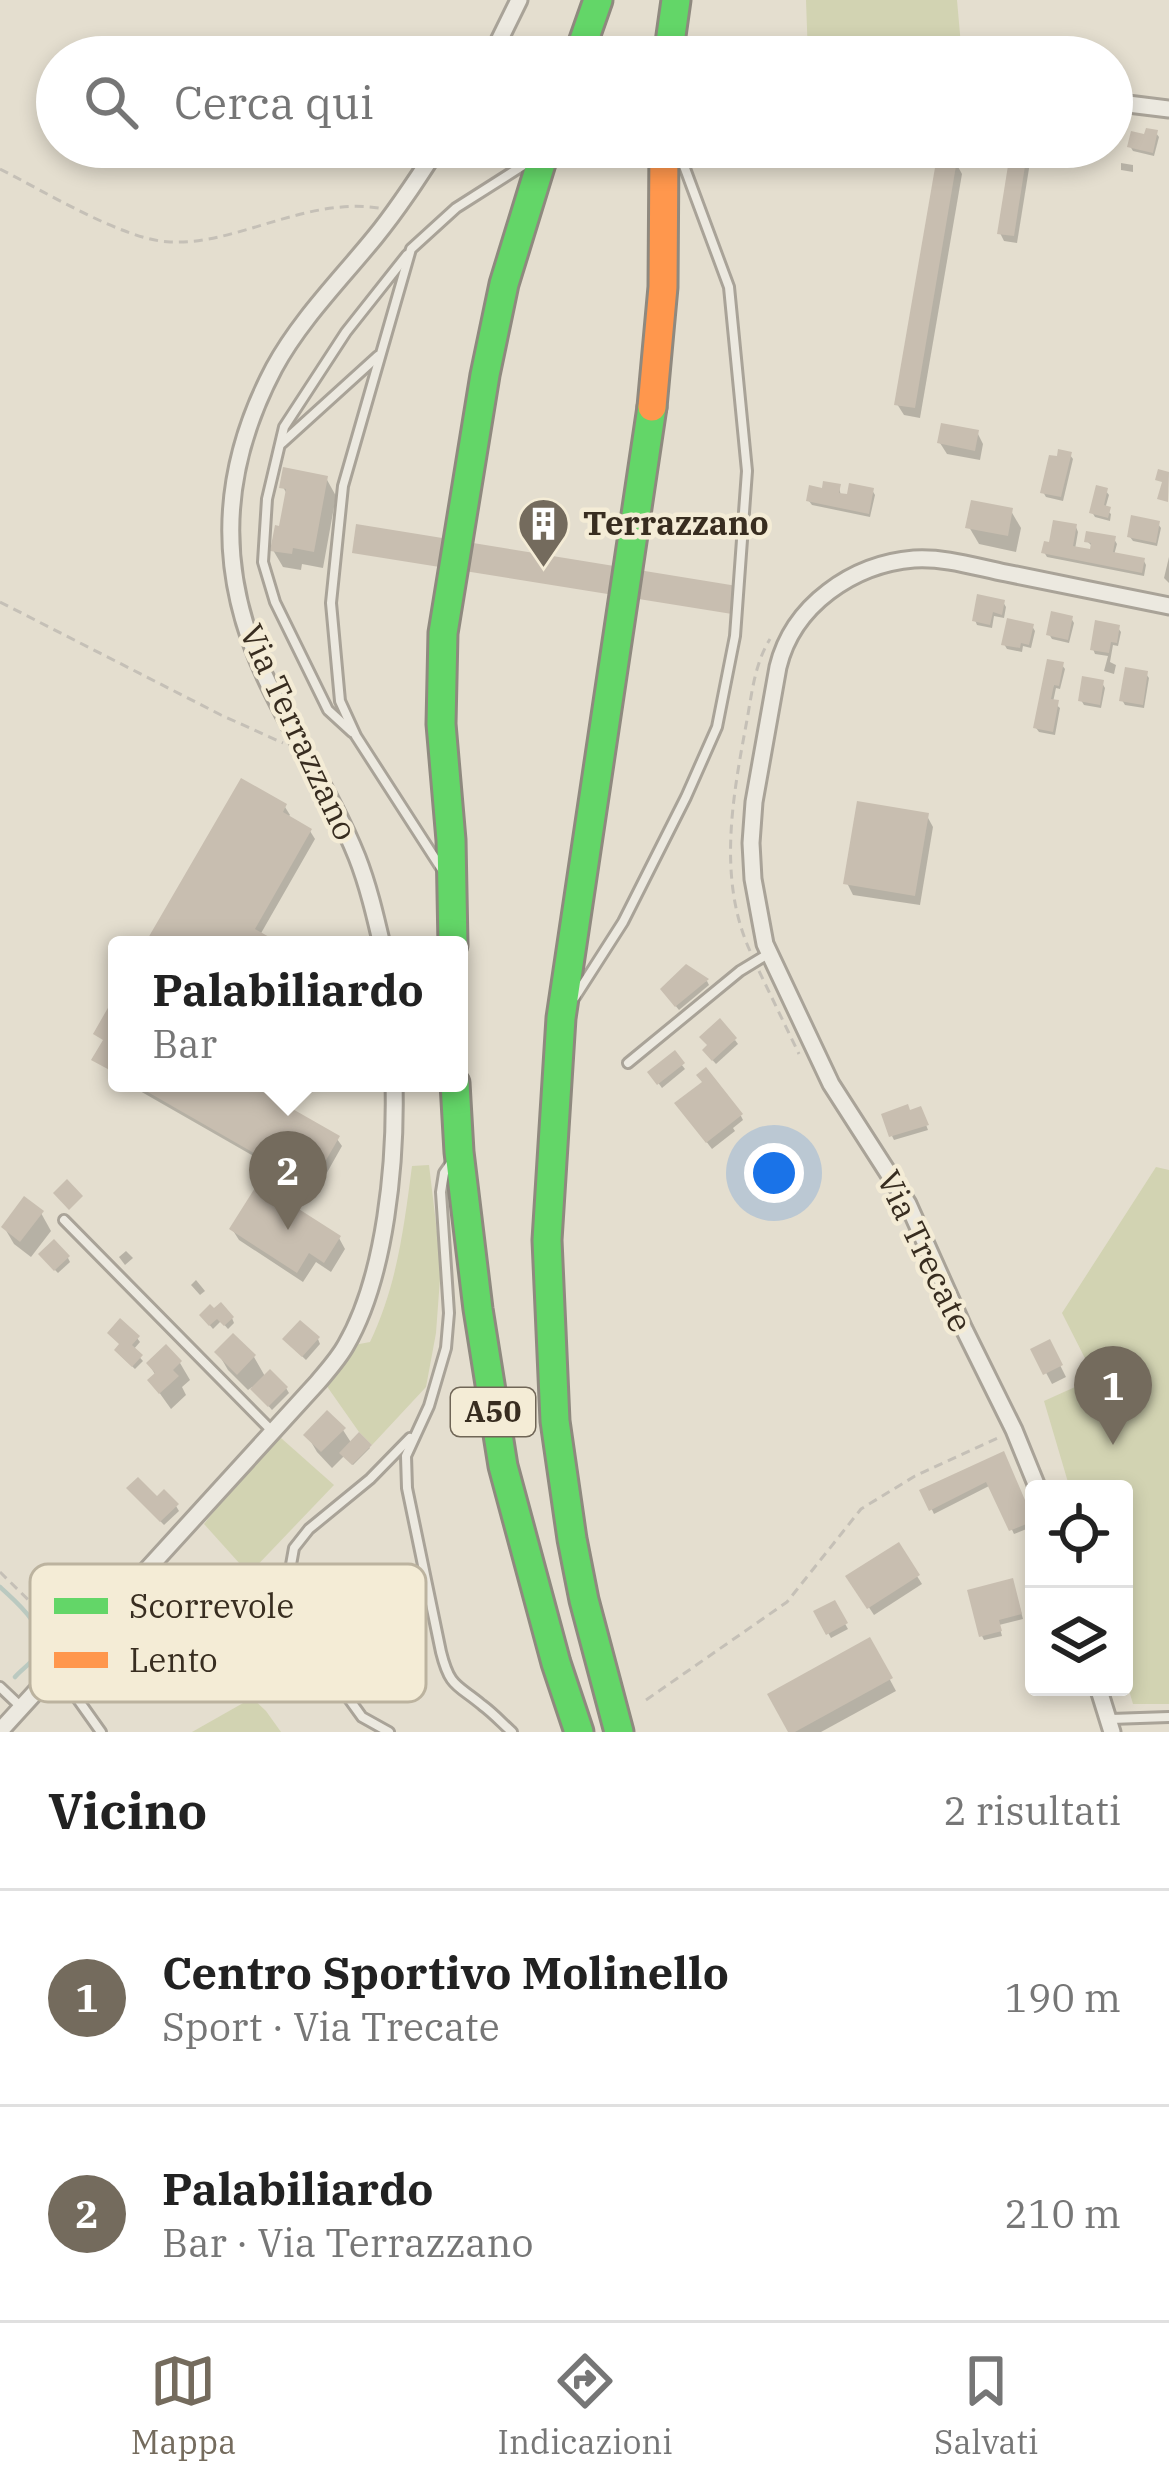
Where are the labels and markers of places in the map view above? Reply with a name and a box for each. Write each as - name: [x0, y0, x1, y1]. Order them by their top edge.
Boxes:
- building icon: Terrazzano: [516, 495, 572, 569]
- place label: Terrazzano: [583, 501, 769, 544]
- pin: 2: [249, 1131, 327, 1230]
- pin: 1: [1074, 1346, 1152, 1445]

